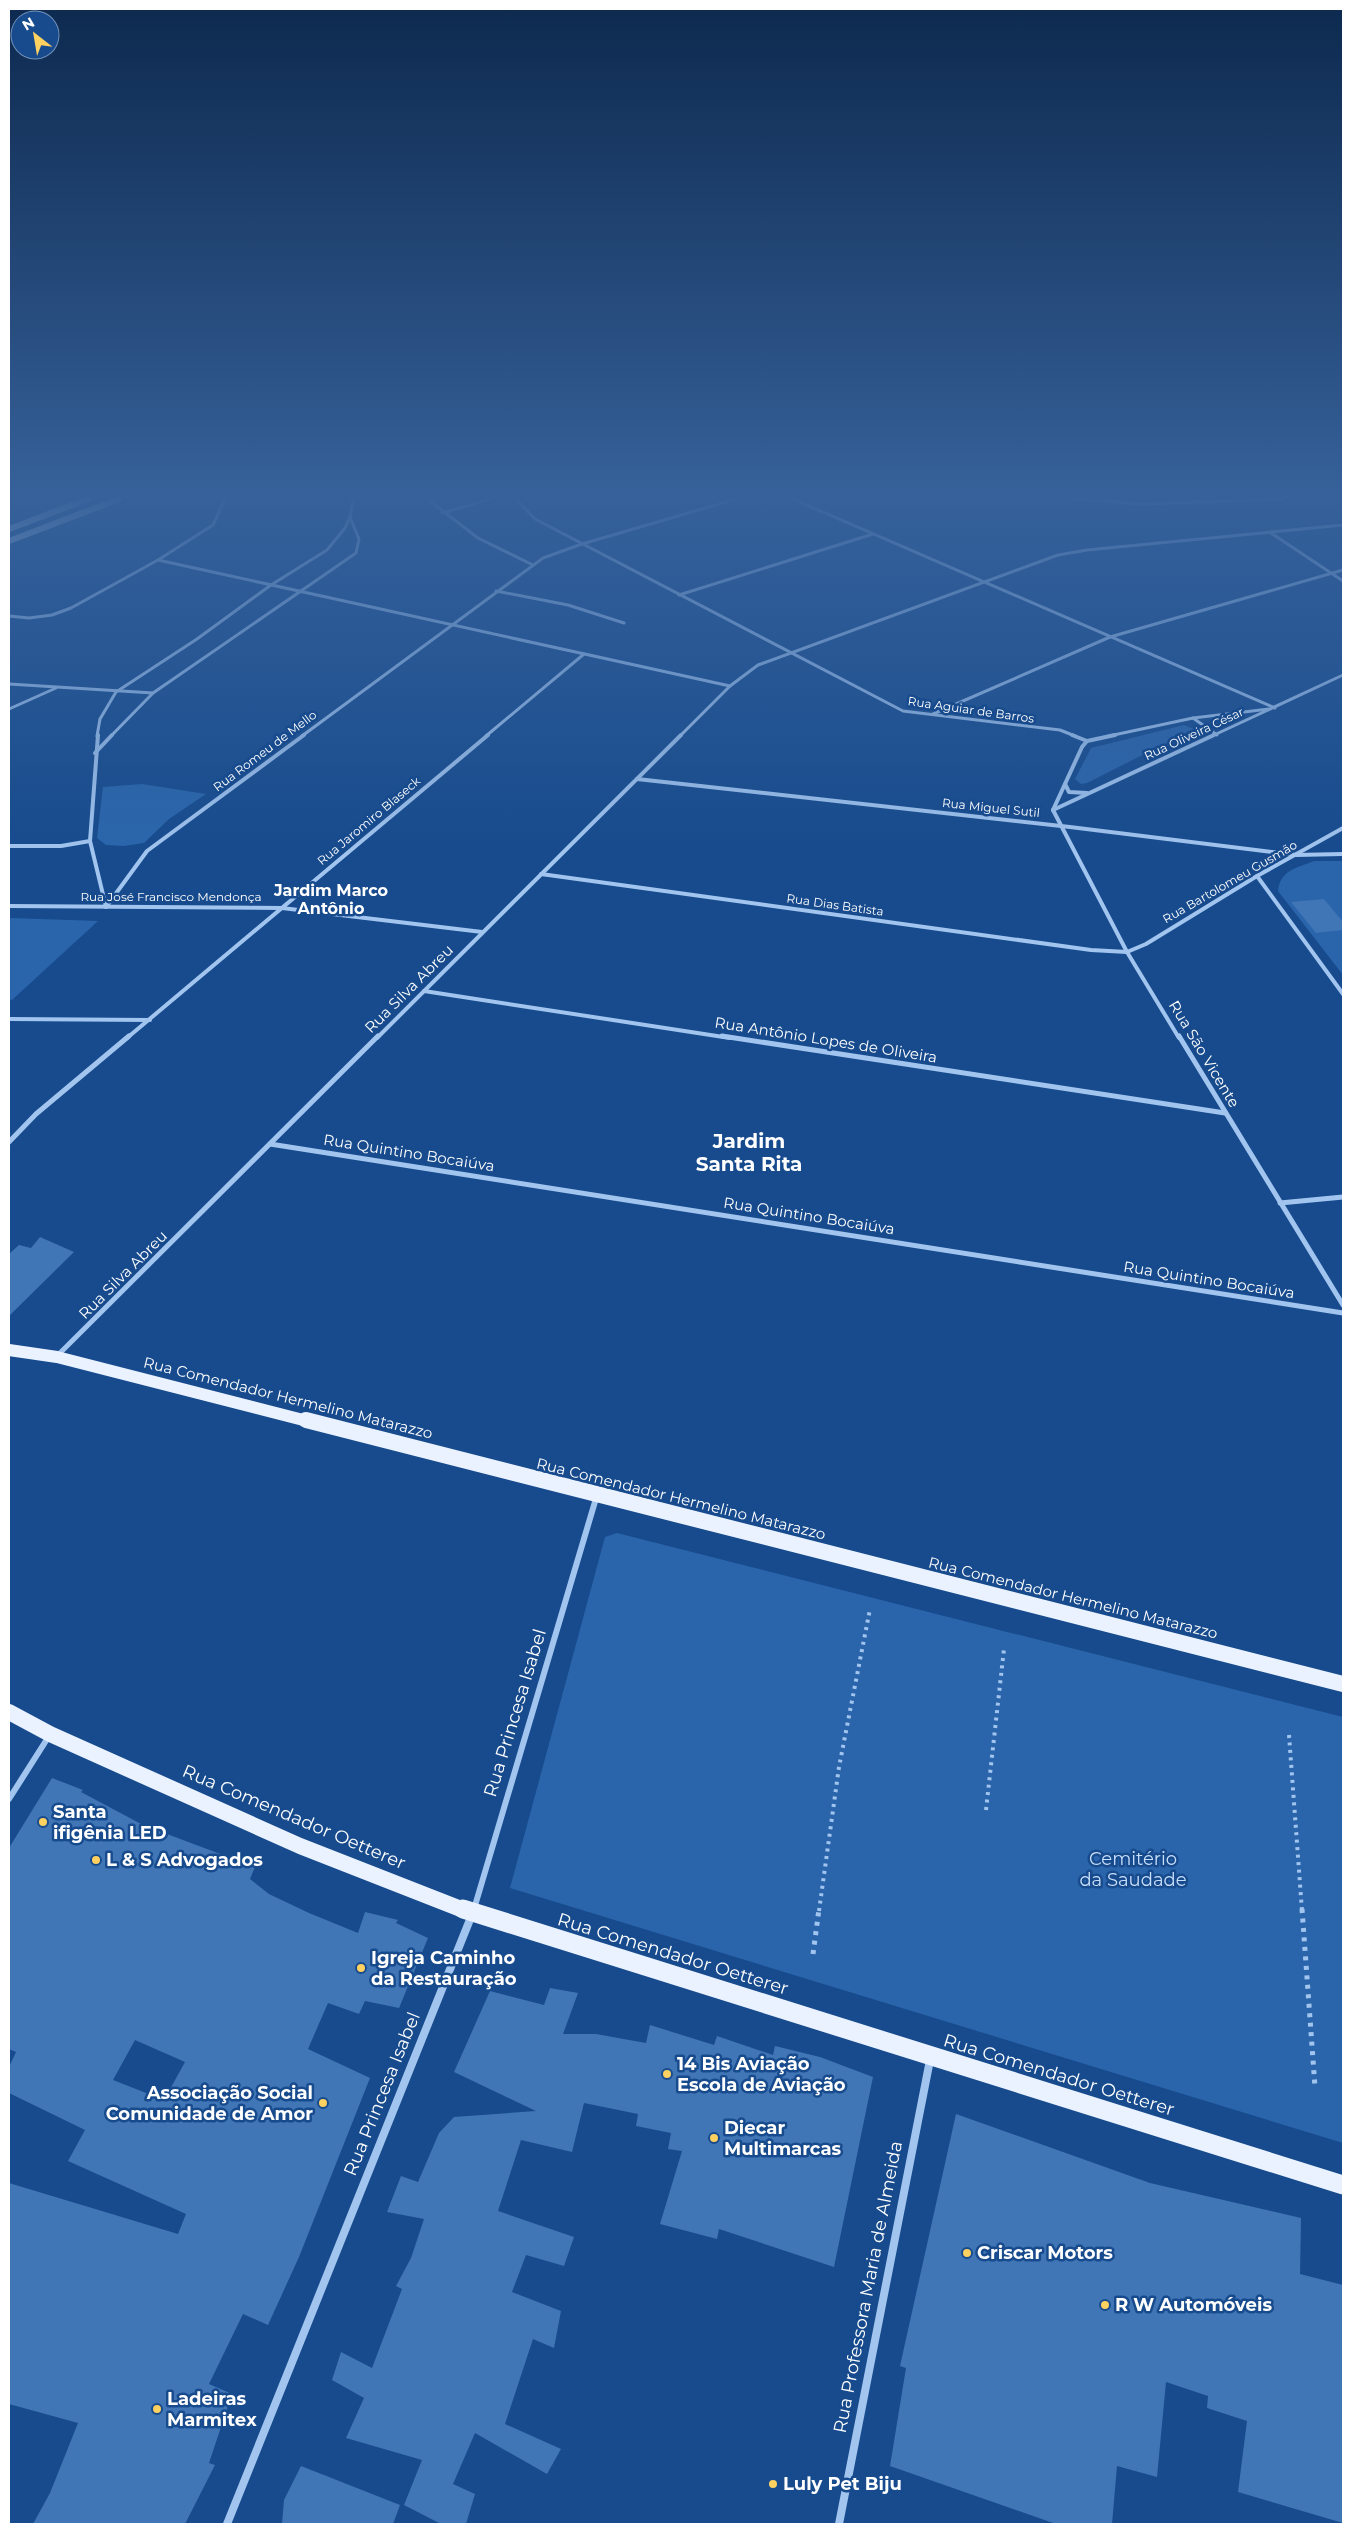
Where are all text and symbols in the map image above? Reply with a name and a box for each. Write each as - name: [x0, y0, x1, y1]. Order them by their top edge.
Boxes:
- north arrow: [10, 10, 60, 60]
- text: N: [19, 13, 38, 34]
- street label: Rua Aguiar de Barros: [907, 693, 1035, 726]
- street label: Rua Oliveira César: [1142, 704, 1246, 763]
- street label: Rua Romeu de Mello: [210, 707, 319, 794]
- street label: Rua Jaromiro Blaseck: [314, 773, 424, 868]
- street label: Rua Miguel Sutil: [941, 795, 1041, 820]
- street label: Rua Bartolomeu Gusmão: [1160, 837, 1300, 926]
- district label: Jardim Marco Antônio: [273, 881, 388, 918]
- street label: Rua José Francisco Mendonça: [80, 889, 262, 904]
- street label: Rua Dias Batista: [786, 890, 885, 919]
- street label: Rua Silva Abreu: [360, 940, 457, 1037]
- street label: Rua São Vicente: [1165, 997, 1244, 1111]
- street label: Rua Antônio Lopes de Oliveira: [713, 1013, 939, 1066]
- district label: Jardim Santa Rita: [696, 1129, 802, 1176]
- street label: Rua Quintino Bocaiúva: [322, 1130, 496, 1175]
- street label: Rua Quintino Bocaiúva: [722, 1193, 896, 1238]
- street label: Rua Silva Abreu: [74, 1226, 171, 1323]
- street label: Rua Quintino Bocaiúva: [1122, 1257, 1296, 1302]
- street label: Rua Comendador Hermelino Matarazzo: [142, 1352, 435, 1443]
- street label: Rua Comendador Hermelino Matarazzo: [535, 1453, 828, 1544]
- street label: Rua Comendador Hermelino Matarazzo: [927, 1552, 1220, 1643]
- street label: Rua Princesa Isabel: [479, 1626, 551, 1800]
- street label: Rua Comendador Oetterer: [179, 1760, 409, 1874]
- place label: Santa ifigênia LED: [53, 1801, 167, 1844]
- marker: Santa ifigênia LED: [37, 1816, 49, 1828]
- park label: Cemitério da Saudade: [1079, 1848, 1187, 1891]
- place label: L & S Advogados: [106, 1849, 263, 1871]
- marker: L & S Advogados: [90, 1854, 102, 1866]
- street label: Rua Comendador Oetterer: [555, 1908, 791, 2000]
- place label: Igreja Caminho da Restauração: [371, 1947, 517, 1990]
- marker: Igreja Caminho da Restauração: [355, 1962, 367, 1974]
- street label: Rua Princesa Isabel: [339, 2009, 425, 2179]
- street label: Rua Comendador Oetterer: [941, 2029, 1177, 2121]
- place label: 14 Bis Aviação Escola de Aviação: [677, 2053, 846, 2096]
- marker: 14 Bis Aviação Escola de Aviação: [661, 2068, 673, 2080]
- place label: Associação Social Comunidade de Amor: [106, 2082, 313, 2125]
- marker: Associação Social Comunidade de Amor: [317, 2097, 329, 2109]
- place label: Diecar Multimarcas: [724, 2117, 842, 2160]
- marker: Diecar Multimarcas: [708, 2132, 720, 2144]
- street label: Rua Professora Maria de Almeida: [829, 2139, 907, 2435]
- place label: Criscar Motors: [977, 2242, 1113, 2264]
- marker: Criscar Motors: [961, 2247, 973, 2259]
- place label: R W Automóveis: [1115, 2294, 1272, 2316]
- marker: R W Automóveis: [1099, 2299, 1111, 2311]
- place label: Ladeiras Marmitex: [167, 2388, 257, 2431]
- marker: Ladeiras Marmitex: [151, 2403, 163, 2415]
- place label: Luly Pet Biju: [783, 2473, 902, 2495]
- marker: Luly Pet Biju: [767, 2478, 779, 2490]

